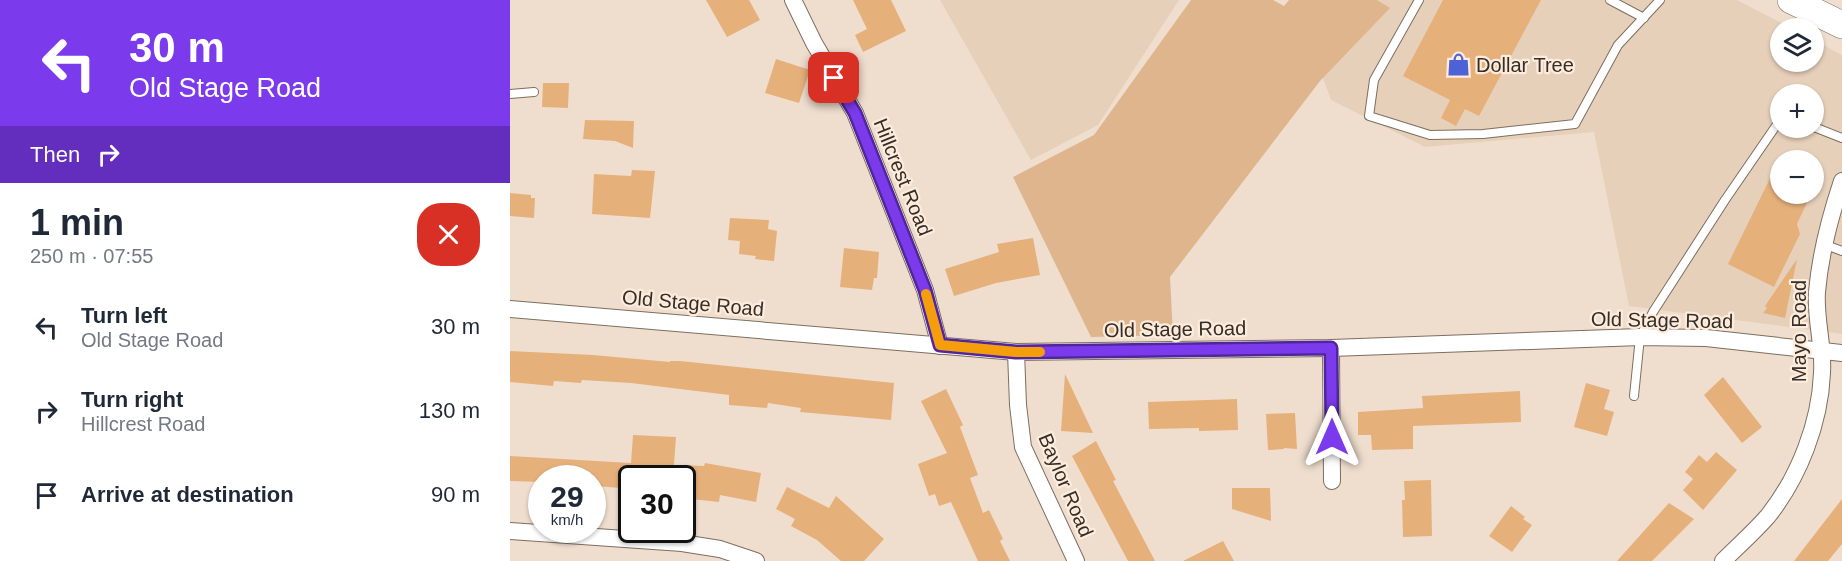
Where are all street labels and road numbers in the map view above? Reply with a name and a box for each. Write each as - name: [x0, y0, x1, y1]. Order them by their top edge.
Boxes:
- street label: Hillcrest Road: [869, 115, 937, 239]
- street label: Mayo Road: [1788, 280, 1810, 382]
- street label: Old Stage Road: [621, 286, 765, 320]
- street label: Old Stage Road: [1591, 308, 1733, 332]
- street label: Old Stage Road: [1104, 317, 1246, 341]
- street label: Baylor Road: [1034, 430, 1098, 540]

